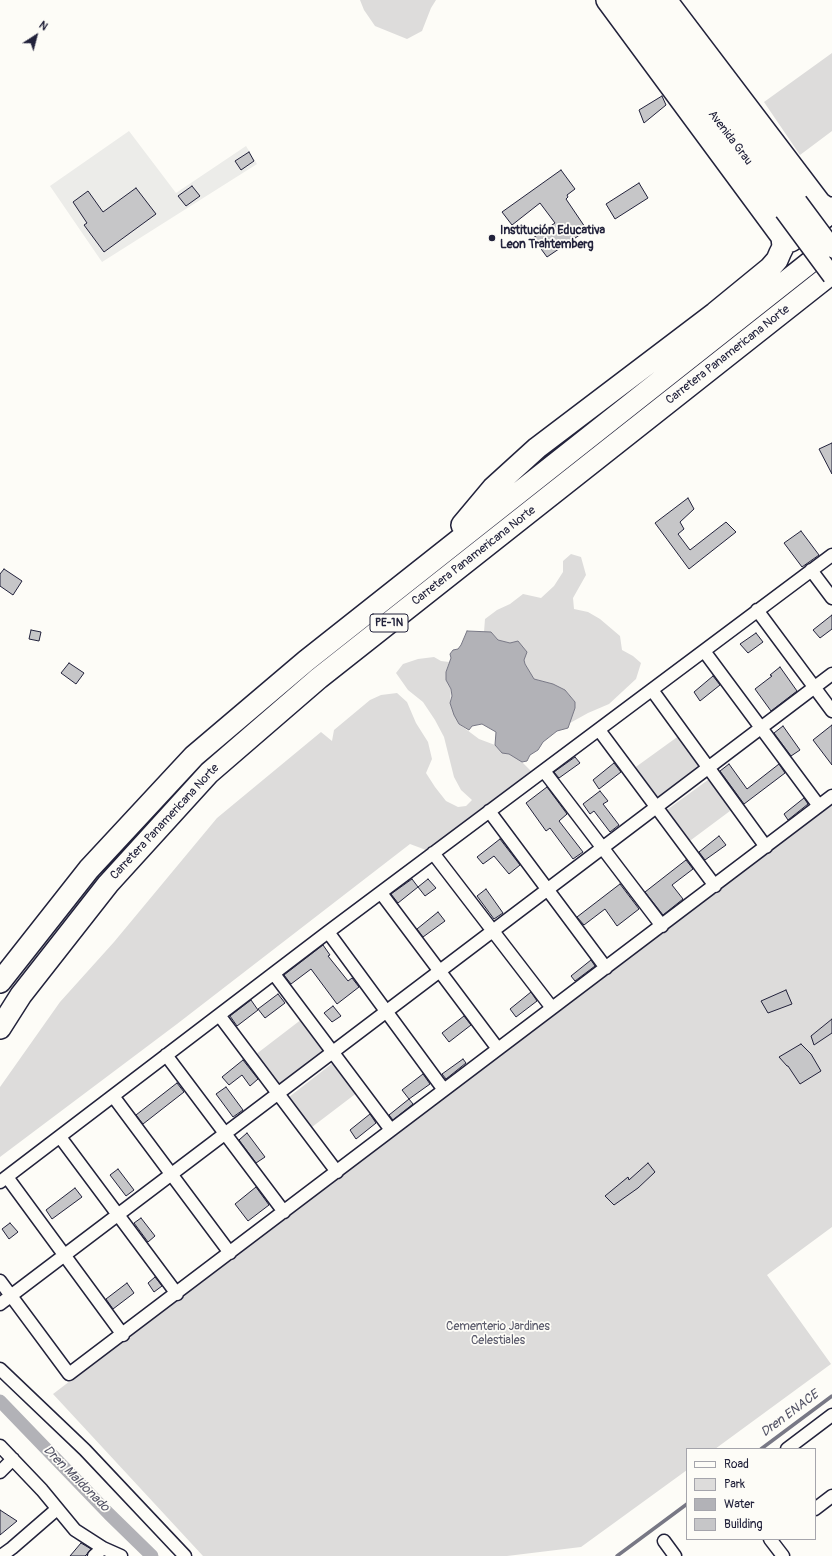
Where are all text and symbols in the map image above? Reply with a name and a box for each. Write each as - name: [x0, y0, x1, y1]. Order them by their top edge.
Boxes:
- north arrow: [16, 16, 56, 56]
- text: N: [37, 18, 50, 33]
- street label: Avenida Grau: [705, 108, 755, 168]
- place label: Institución Educativa Leon Trahtemberg: [500, 224, 605, 252]
- marker: Institución Educativa Leon Trahtemberg: [487, 233, 497, 243]
- street label: Carretera Panamericana Norte: [663, 302, 793, 408]
- street label: Carretera Panamericana Norte: [409, 503, 539, 609]
- road number: PE-1N: [370, 614, 408, 632]
- street label: Carretera Panamericana Norte: [108, 761, 222, 883]
- park label: Cementerio Jardines Celestiales: [446, 1320, 550, 1348]
- water label: Dren ENACE: [758, 1387, 822, 1441]
- water label: Dren Maldonado: [40, 1443, 112, 1515]
- legend: [686, 1448, 816, 1540]
- text: Road: [724, 1457, 749, 1472]
- text: Park: [724, 1477, 745, 1492]
- text: Water: [724, 1497, 755, 1512]
- text: Building: [724, 1517, 763, 1532]

